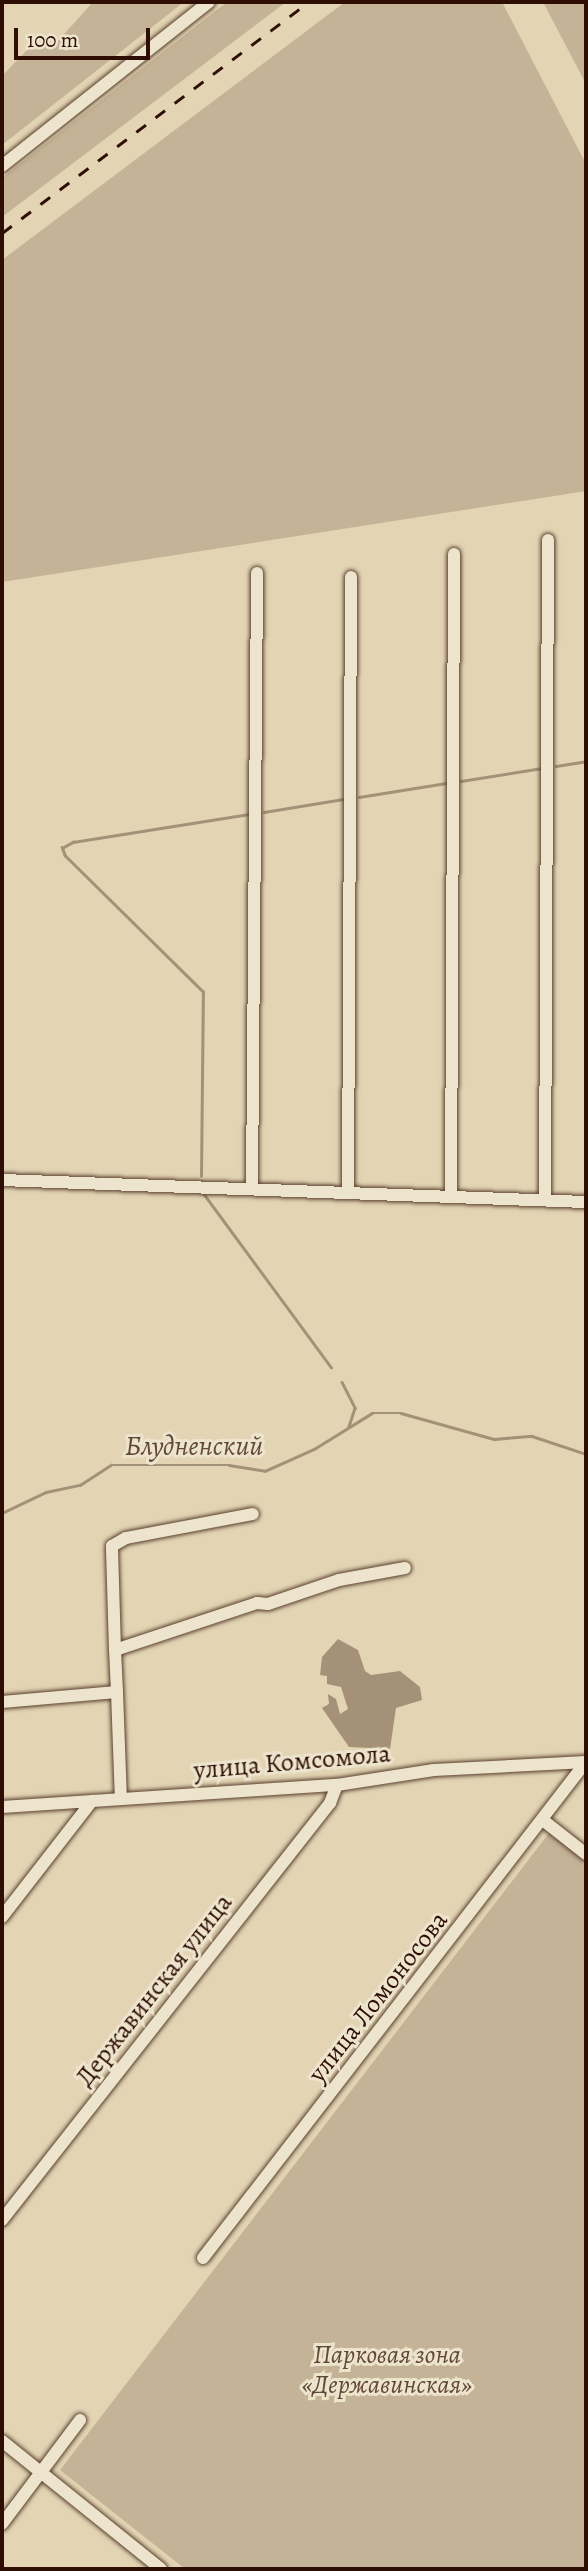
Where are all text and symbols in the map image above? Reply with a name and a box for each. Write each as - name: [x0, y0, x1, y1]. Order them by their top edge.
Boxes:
- scale bar: [18, 14, 154, 58]
- text: 100 m: [27, 26, 78, 54]
- water label: Блудненский: [125, 1429, 263, 1463]
- street label: улица Комсомола: [192, 1738, 392, 1786]
- street label: Державинская улица: [69, 1888, 239, 2092]
- street label: улица Ломоносова: [302, 1905, 454, 2089]
- park label: Парковая зона «Державинская»: [302, 2339, 472, 2400]

